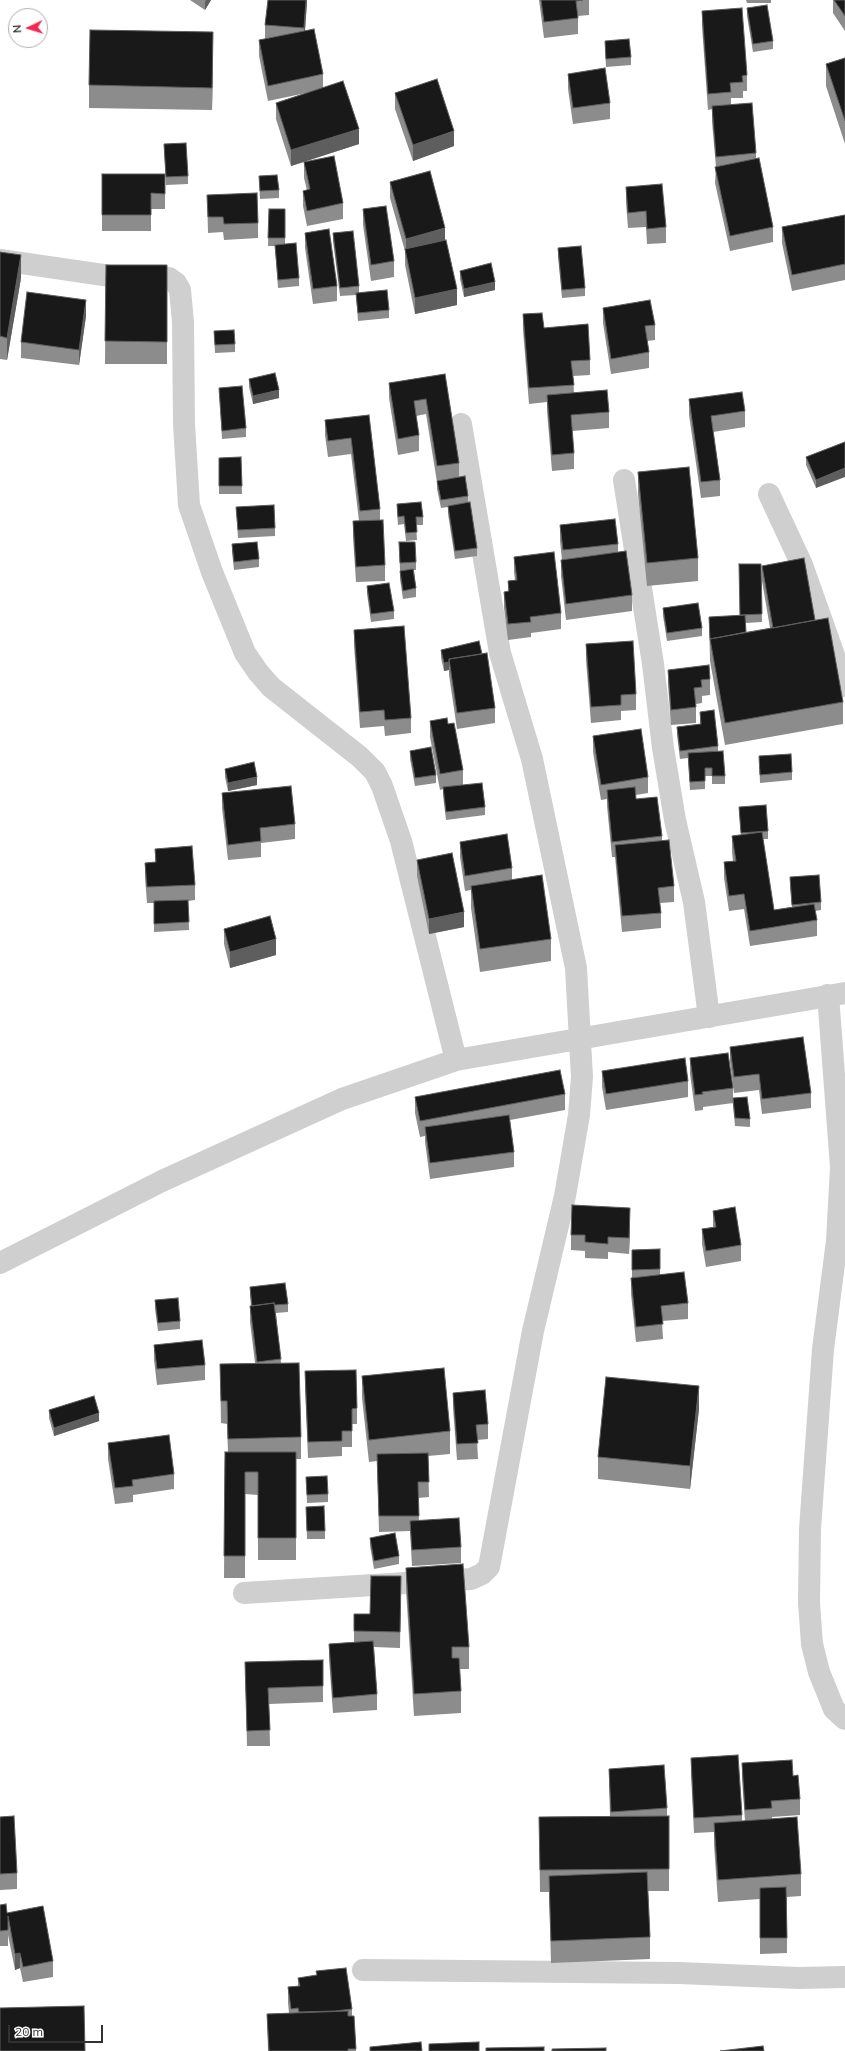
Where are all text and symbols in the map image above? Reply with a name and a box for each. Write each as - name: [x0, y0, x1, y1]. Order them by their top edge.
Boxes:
- north arrow: [8, 8, 48, 48]
- text: N: [10, 24, 24, 33]
- scale bar: [10, 2017, 105, 2043]
- text: 20 m: [15, 2024, 43, 2039]

